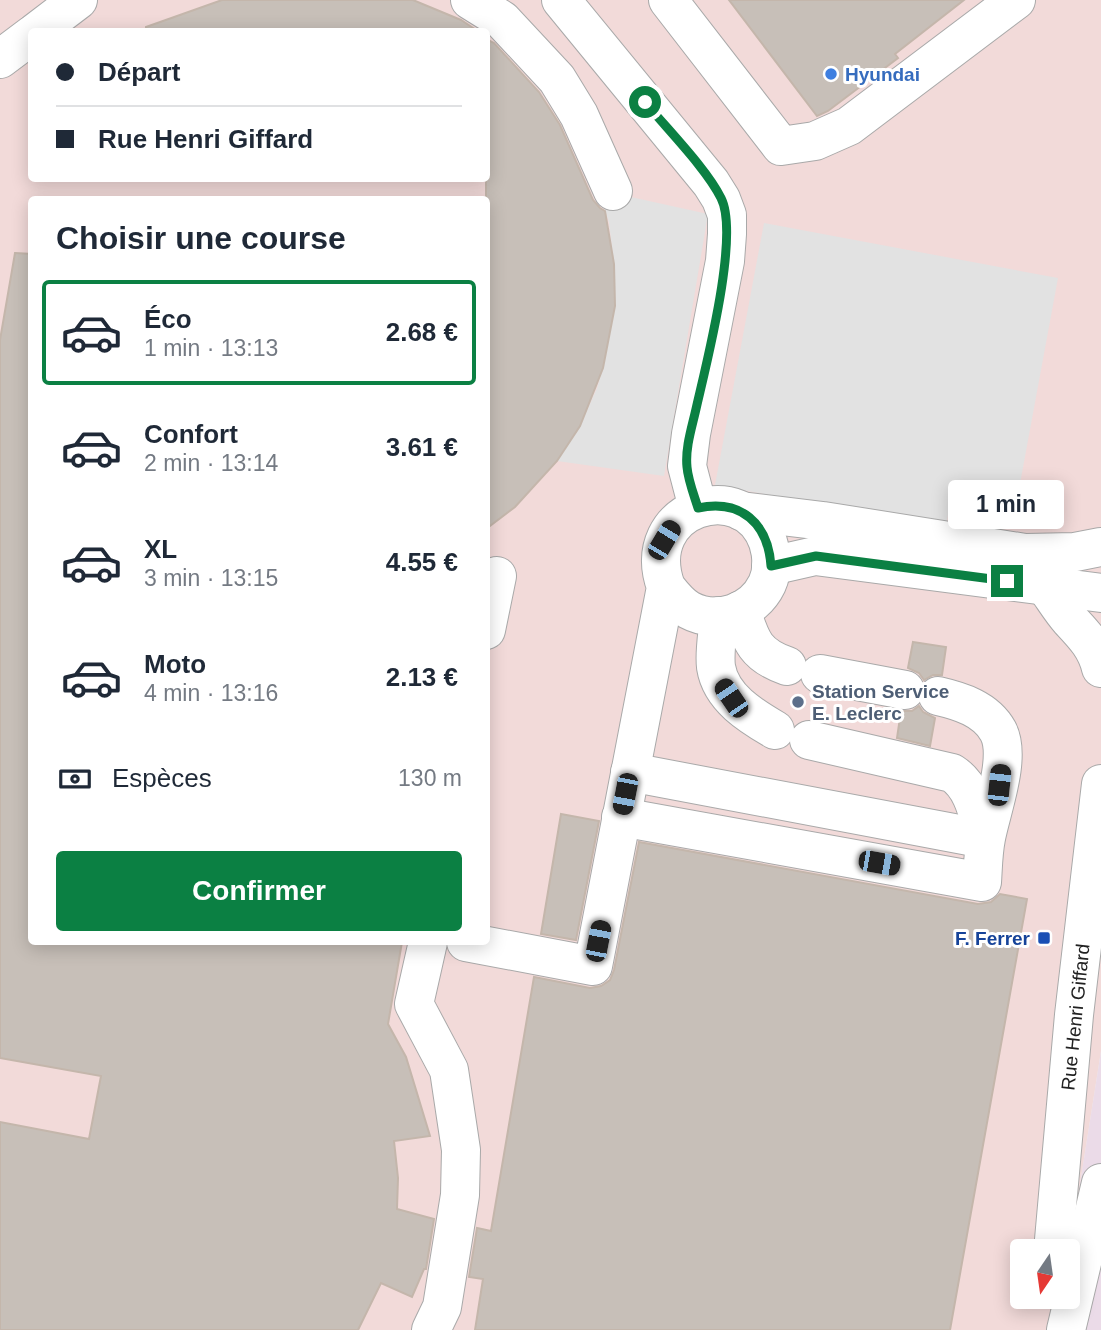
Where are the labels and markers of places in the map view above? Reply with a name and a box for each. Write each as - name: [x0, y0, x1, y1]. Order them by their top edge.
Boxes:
- place label: Hyundai: [845, 64, 920, 85]
- marker: Hyundai: [823, 66, 839, 82]
- place label: Station Service E. Leclerc: [812, 681, 949, 724]
- marker: Station Service E. Leclerc: [790, 694, 806, 710]
- place label: F. Ferrer: [955, 928, 1031, 949]
- marker: F. Ferrer: [1036, 930, 1052, 946]

